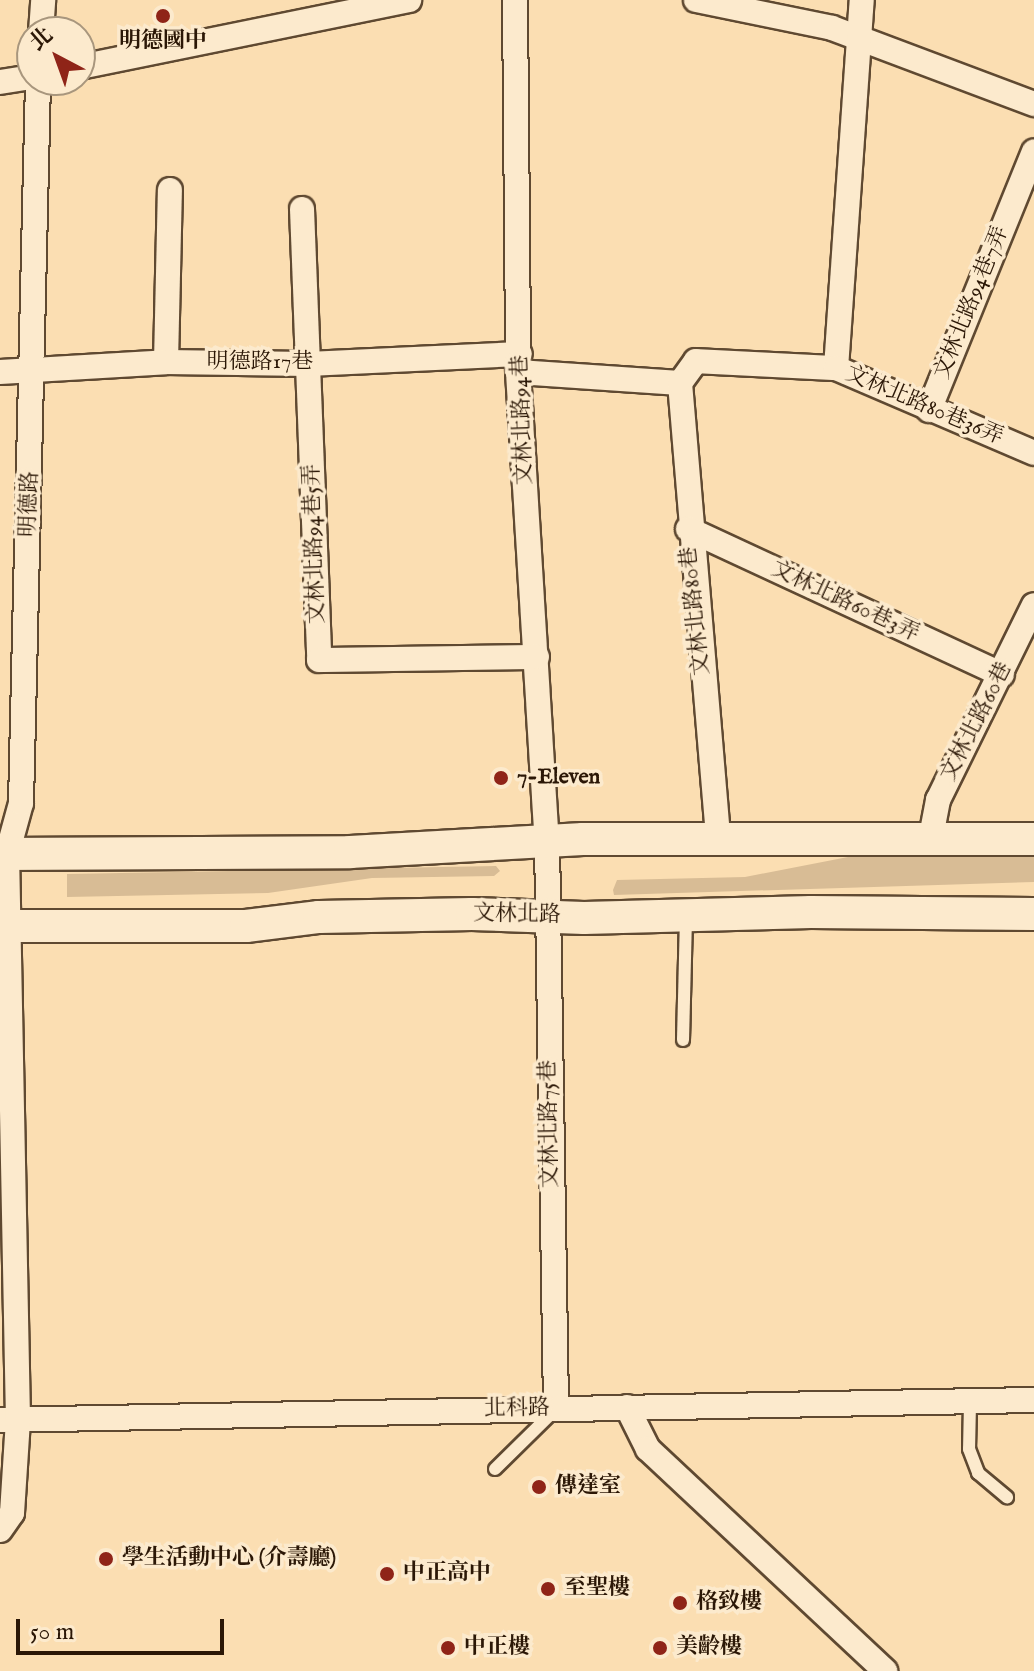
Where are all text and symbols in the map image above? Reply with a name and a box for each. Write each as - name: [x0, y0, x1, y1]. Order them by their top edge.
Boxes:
- marker: 明德國中: [154, 7, 172, 25]
- north arrow: [16, 16, 96, 96]
- text: 北: [24, 22, 59, 57]
- place label: 明德國中: [119, 29, 207, 55]
- street label: 文林北路94巷7弄: [929, 223, 1015, 383]
- street label: 明德路17巷: [207, 350, 313, 376]
- street label: 文林北路94巷: [508, 354, 538, 486]
- street label: 文林北路80巷36弄: [841, 361, 1007, 451]
- street label: 文林北路94巷5弄: [299, 463, 331, 625]
- street label: 明德路: [16, 471, 44, 537]
- street label: 文林北路80巷: [676, 545, 716, 677]
- street label: 文林北路60巷3弄: [767, 556, 923, 648]
- street label: 文林北路60巷: [936, 658, 1018, 786]
- place label: 7-Eleven: [517, 765, 600, 791]
- marker: 7-Eleven: [492, 769, 510, 787]
- street label: 文林北路: [473, 901, 561, 929]
- street label: 文林北路75巷: [536, 1060, 564, 1188]
- street label: 北科路: [484, 1395, 550, 1423]
- place label: 傳達室: [555, 1474, 621, 1500]
- marker: 傳達室: [530, 1478, 548, 1496]
- place label: 學生活動中心 (介壽廳): [122, 1546, 336, 1572]
- marker: 學生活動中心 (介壽廳): [97, 1550, 115, 1568]
- place label: 中正高中: [403, 1561, 491, 1587]
- marker: 中正高中: [378, 1565, 396, 1583]
- place label: 至聖樓: [564, 1576, 630, 1602]
- marker: 至聖樓: [539, 1580, 557, 1598]
- place label: 格致樓: [696, 1590, 762, 1616]
- marker: 格致樓: [671, 1594, 689, 1612]
- scale bar: [20, 1603, 228, 1653]
- text: 50 m: [30, 1617, 74, 1648]
- place label: 中正樓: [464, 1635, 530, 1661]
- place label: 美齡樓: [676, 1635, 742, 1661]
- marker: 中正樓: [439, 1639, 457, 1657]
- marker: 美齡樓: [651, 1639, 669, 1657]

